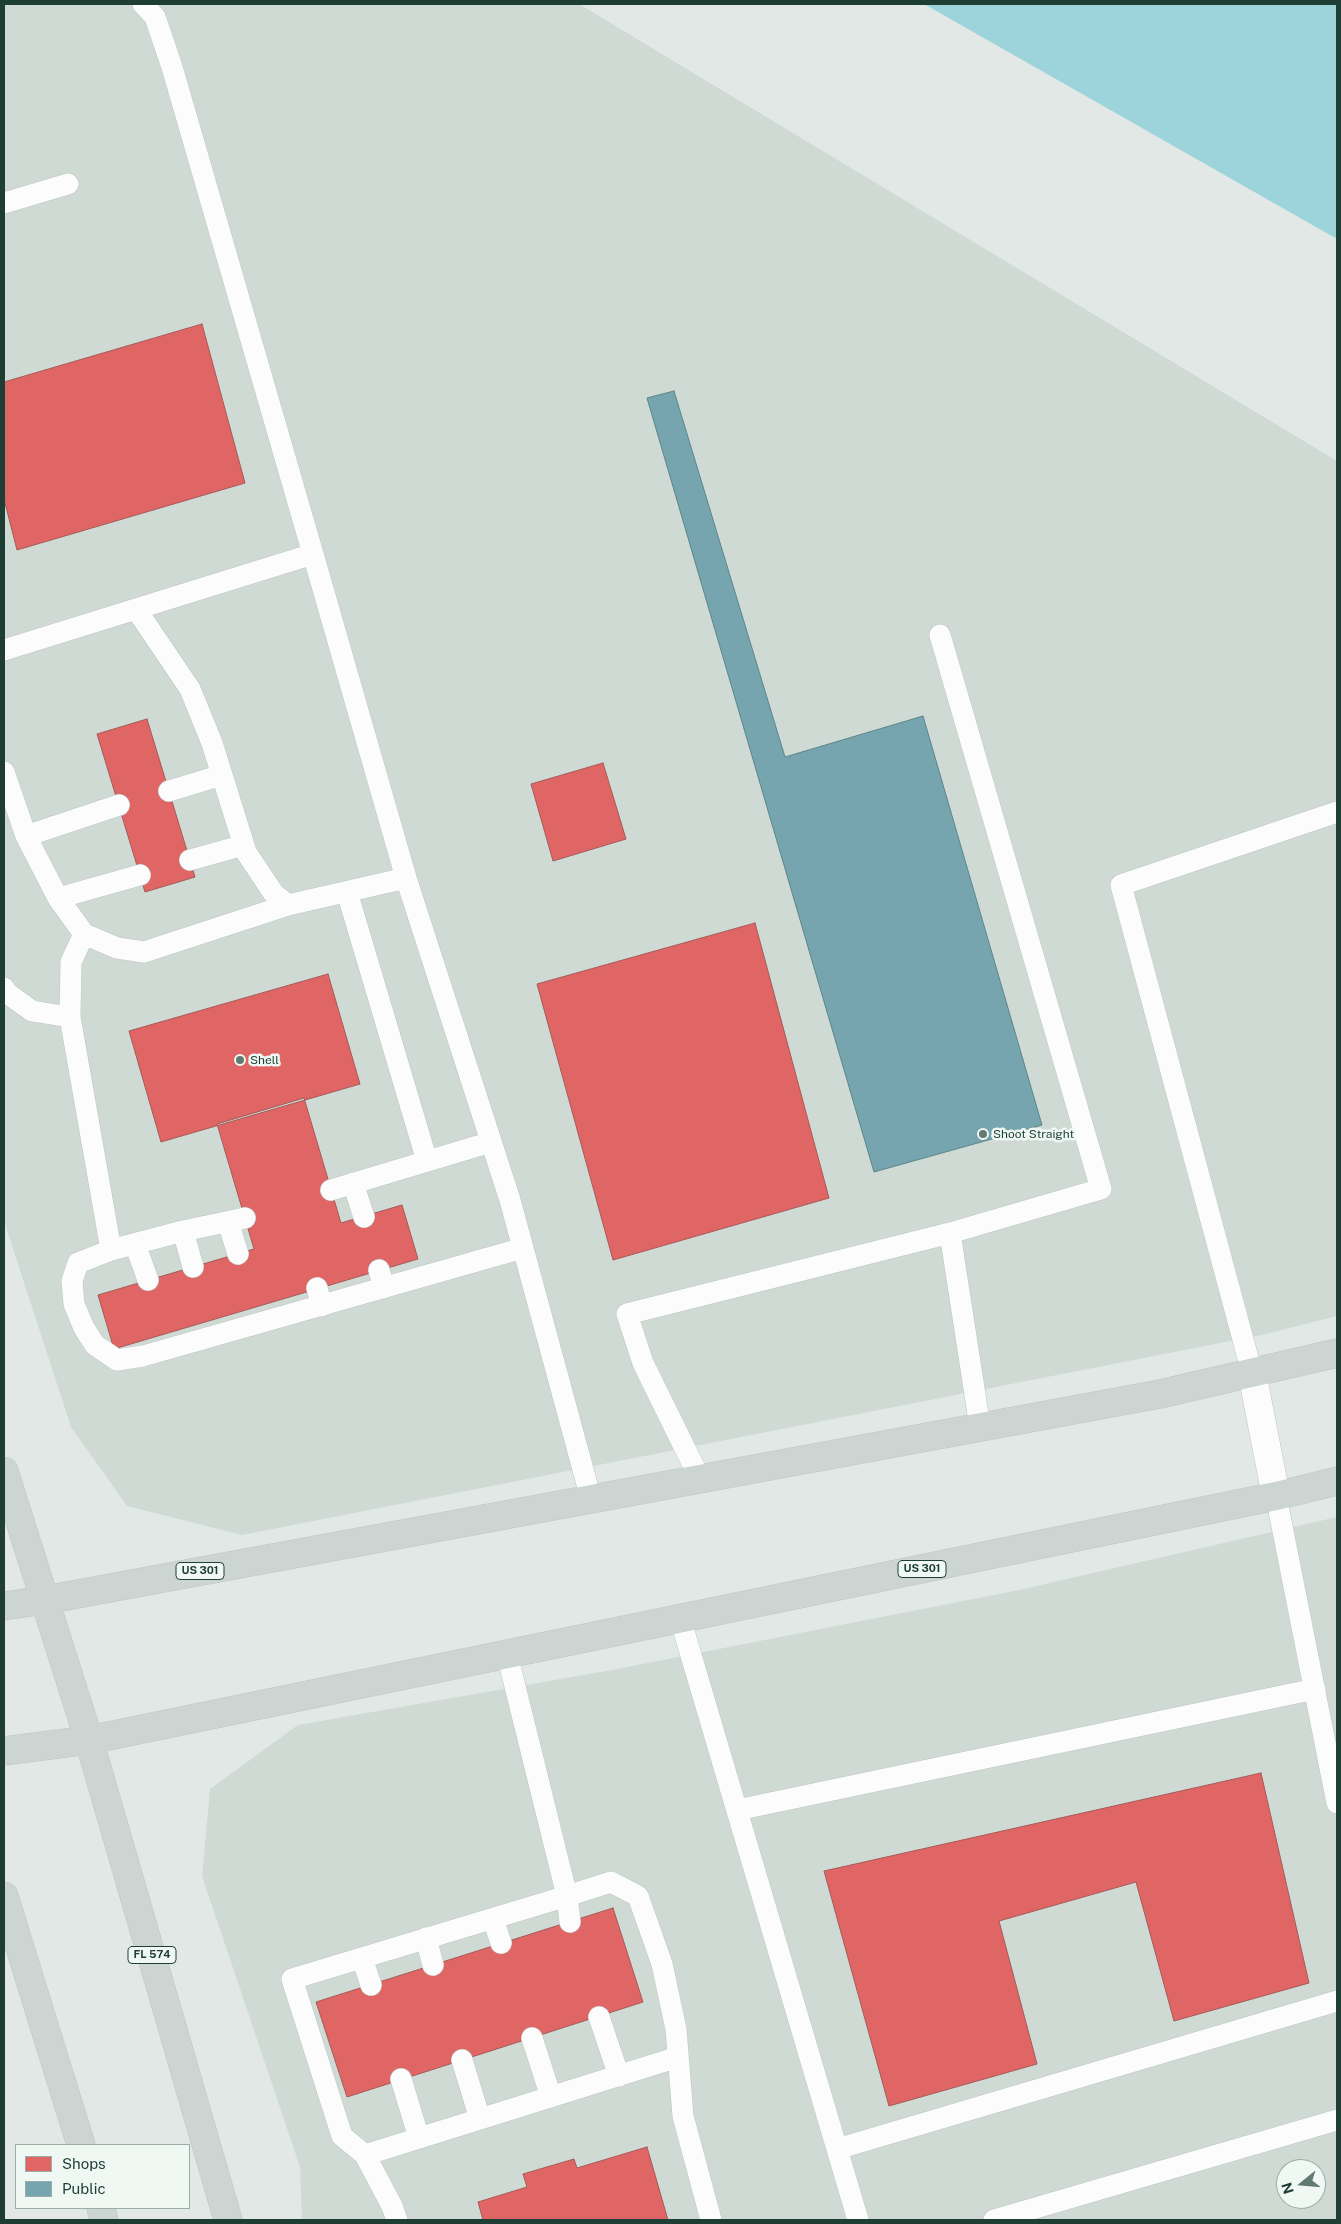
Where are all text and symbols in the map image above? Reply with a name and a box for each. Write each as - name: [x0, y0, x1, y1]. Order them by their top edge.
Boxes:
- place label: Shell: [250, 1053, 279, 1067]
- marker: Shell: [234, 1054, 246, 1066]
- place label: Shoot Straight: [993, 1127, 1074, 1141]
- marker: Shoot Straight: [977, 1128, 989, 1140]
- road number: US 301: [898, 1560, 946, 1578]
- road number: US 301: [176, 1562, 224, 1580]
- road number: FL 574: [128, 1946, 176, 1964]
- legend: [15, 2144, 190, 2209]
- text: Shops: [62, 2155, 106, 2172]
- north arrow: [1276, 2159, 1326, 2209]
- text: Public: [62, 2180, 106, 2197]
- text: N: [1278, 2181, 1297, 2196]

